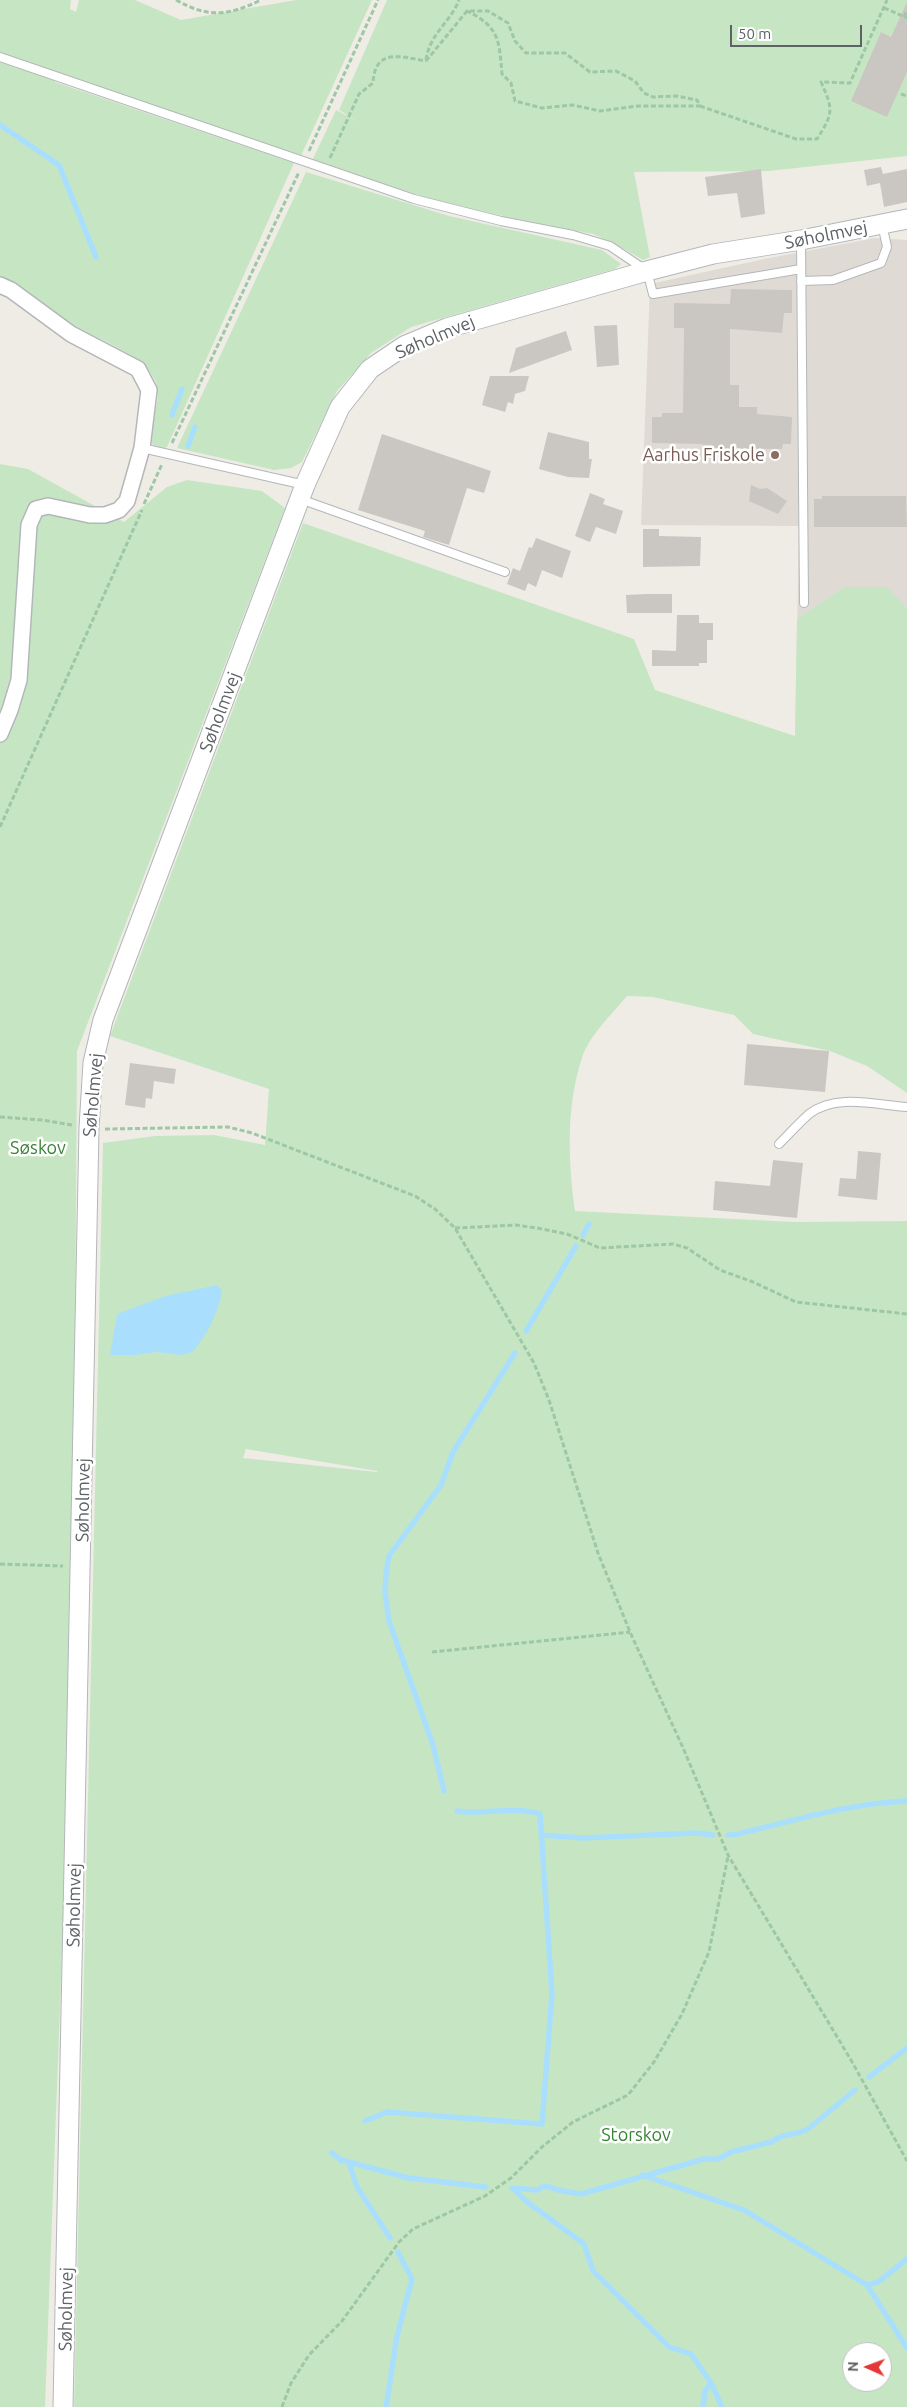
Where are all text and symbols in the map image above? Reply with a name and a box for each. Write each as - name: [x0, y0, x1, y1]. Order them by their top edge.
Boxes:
- scale bar: [732, 15, 864, 47]
- text: 50 m: [738, 25, 771, 42]
- street label: Søholmvej: [783, 216, 869, 254]
- street label: Søholmvej: [392, 311, 478, 363]
- place label: Aarhus Friskole: [643, 444, 765, 466]
- marker: Aarhus Friskole: [769, 449, 781, 461]
- street label: Søholmvej: [195, 669, 245, 755]
- street label: Søholmvej: [79, 1052, 107, 1138]
- park label: Søskov: [10, 1137, 66, 1159]
- street label: Søholmvej: [71, 1458, 95, 1542]
- street label: Søholmvej: [62, 1863, 86, 1947]
- park label: Storskov: [601, 2124, 671, 2146]
- street label: Søholmvej: [54, 2267, 78, 2351]
- north arrow: [842, 2342, 892, 2392]
- text: N: [845, 2361, 861, 2372]

